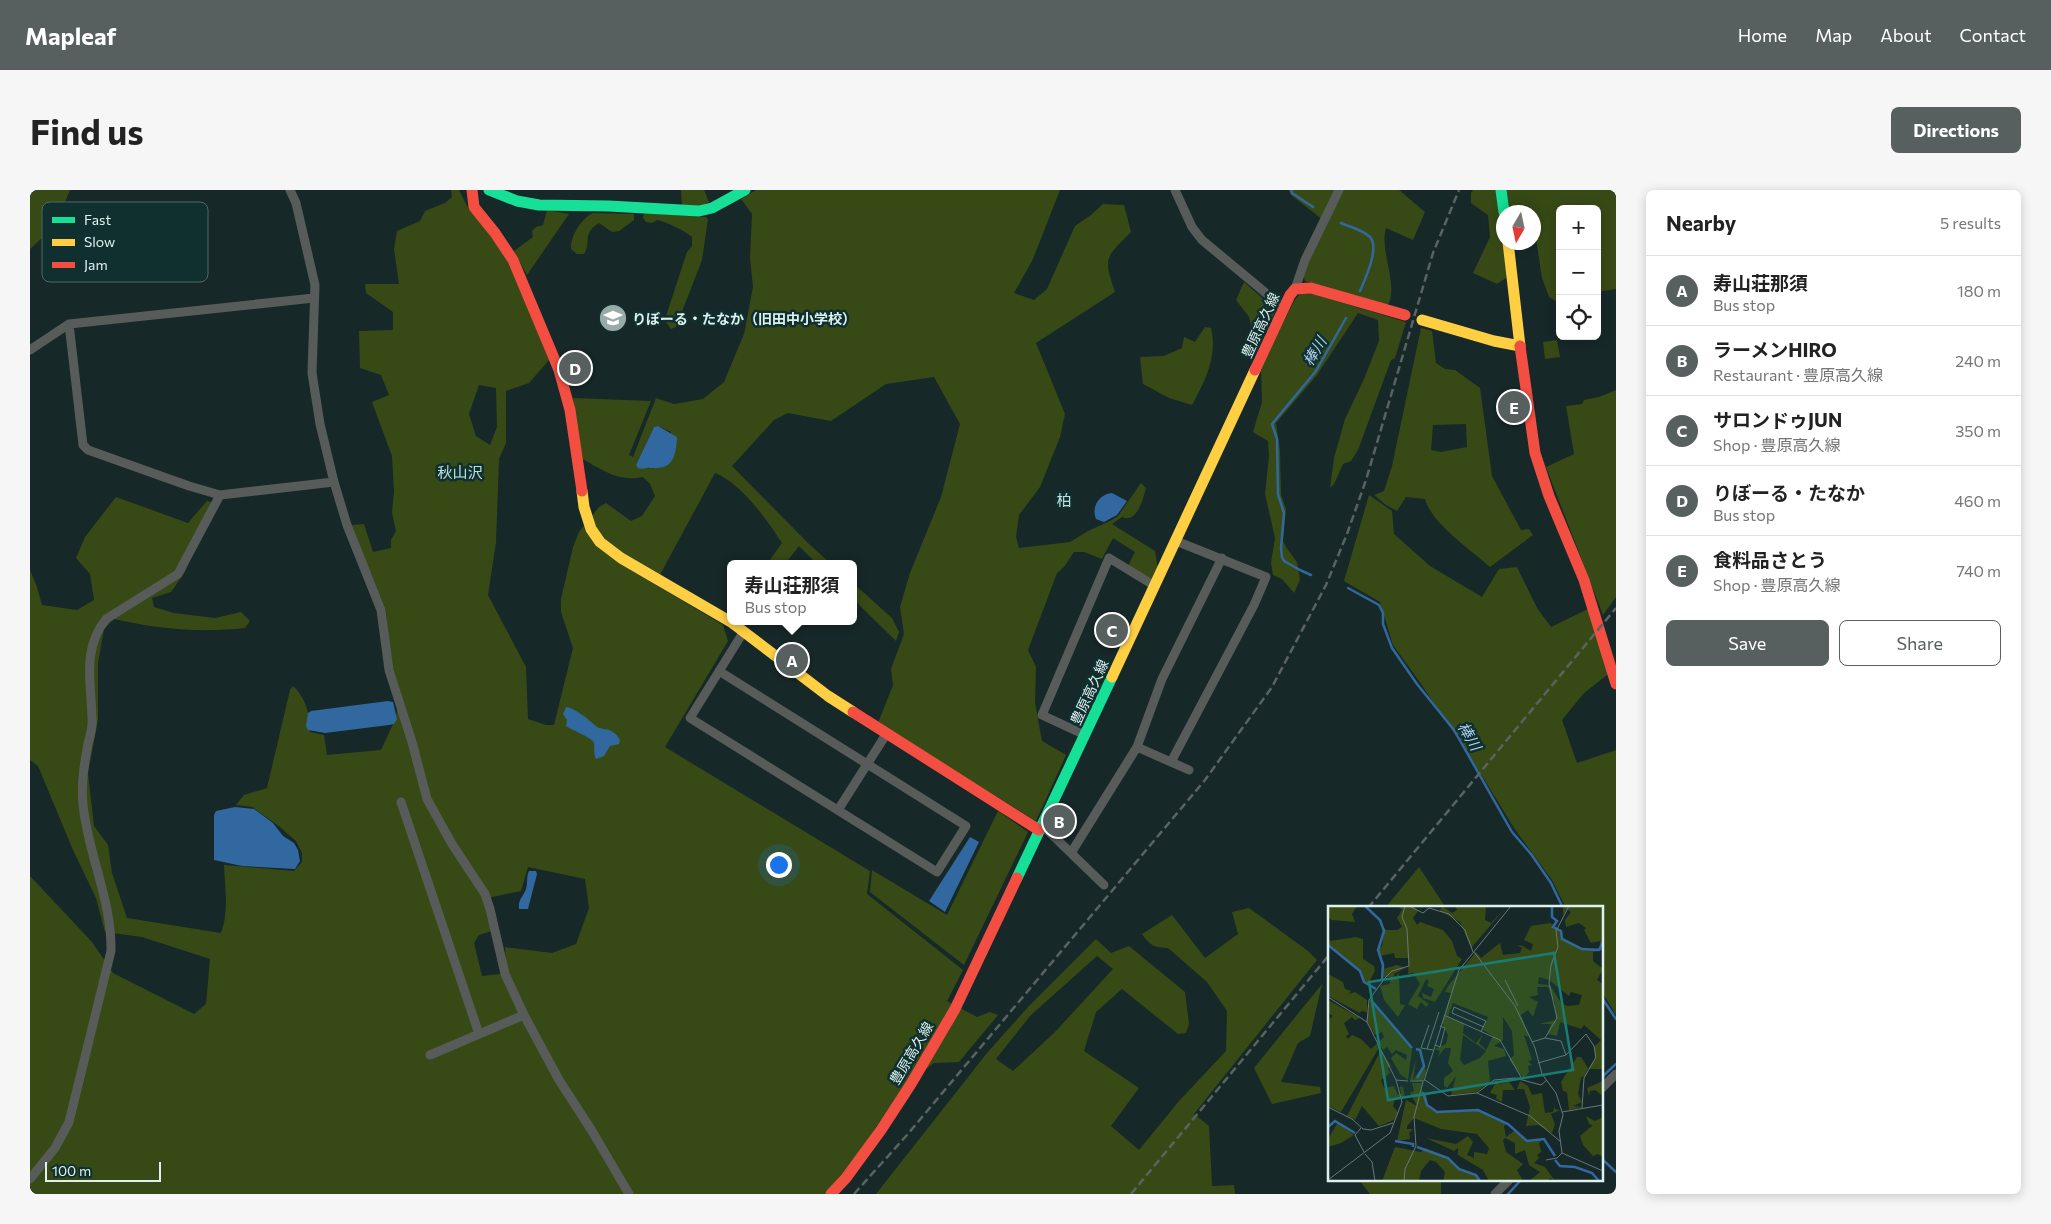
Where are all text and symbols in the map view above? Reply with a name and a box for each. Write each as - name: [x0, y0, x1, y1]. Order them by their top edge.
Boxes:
- text: Mapleaf: [25, 21, 116, 50]
- text: Home: [1738, 24, 1787, 46]
- text: Map: [1815, 24, 1852, 46]
- text: About: [1880, 24, 1932, 46]
- text: Contact: [1960, 24, 2026, 46]
- button: Directions: [1891, 107, 2021, 153]
- text: Find us: [30, 109, 144, 152]
- legend: [42, 202, 208, 282]
- north arrow: [1496, 205, 1541, 250]
- map controls: [1556, 205, 1601, 340]
- button: +: [1556, 205, 1601, 250]
- text: Nearby: [1666, 210, 1736, 235]
- text: Fast: [84, 211, 111, 228]
- text: 5 results: [1940, 213, 2001, 232]
- text: Slow: [84, 233, 115, 250]
- button: −: [1556, 250, 1601, 295]
- text: Jam: [84, 256, 108, 273]
- text: 寿山荘那須: [1713, 271, 1808, 294]
- text: A: [1676, 281, 1688, 300]
- text: 180 m: [1957, 281, 2001, 300]
- street label: 豊原高久線: [1238, 290, 1282, 360]
- button: locate: [1556, 295, 1601, 340]
- text: Bus stop: [1713, 295, 1775, 314]
- school or university icon: りぼーる・たなか（旧田中小学校）: [598, 303, 628, 333]
- place label: りぼーる・たなか（旧田中小学校）: [632, 310, 856, 327]
- water label: 棒川: [1299, 332, 1330, 368]
- text: ラーメンHIRO: [1713, 338, 1837, 361]
- pin: D: [559, 349, 591, 387]
- text: B: [1677, 351, 1687, 370]
- text: 240 m: [1955, 351, 2001, 370]
- text: Restaurant · 豊原高久線: [1713, 365, 1883, 384]
- pin: E: [1498, 388, 1530, 426]
- text: サロンドゥJUN: [1713, 408, 1842, 431]
- text: C: [1677, 421, 1687, 440]
- text: 350 m: [1955, 421, 2001, 440]
- text: Shop · 豊原高久線: [1713, 435, 1840, 454]
- district label: 秋山沢: [437, 463, 483, 481]
- text: りぼーる・たなか: [1713, 481, 1865, 504]
- district label: 柏: [1056, 491, 1072, 509]
- text: D: [1676, 491, 1688, 510]
- text: 460 m: [1954, 491, 2001, 510]
- text: Bus stop: [1713, 505, 1775, 524]
- text: 食料品さとう: [1713, 548, 1827, 571]
- popup: [727, 560, 857, 625]
- text: E: [1677, 561, 1687, 580]
- text: 740 m: [1956, 561, 2001, 580]
- text: 寿山荘那須: [744, 573, 840, 596]
- text: Shop · 豊原高久線: [1713, 575, 1840, 594]
- text: Bus stop: [744, 597, 807, 616]
- pin: C: [1096, 611, 1128, 649]
- button: Save: [1666, 620, 1829, 666]
- button: Share: [1839, 620, 2001, 666]
- pin: A: [776, 641, 808, 679]
- street label: 豊原高久線: [1067, 657, 1111, 727]
- water label: 棒川: [1455, 719, 1486, 755]
- pin: B: [1043, 802, 1075, 840]
- your location: [766, 852, 792, 878]
- inset map: [1328, 906, 1604, 1182]
- street label: 豊原高久線: [886, 1019, 936, 1087]
- scale bar: [45, 1159, 161, 1182]
- text: 100 m: [52, 1162, 91, 1179]

